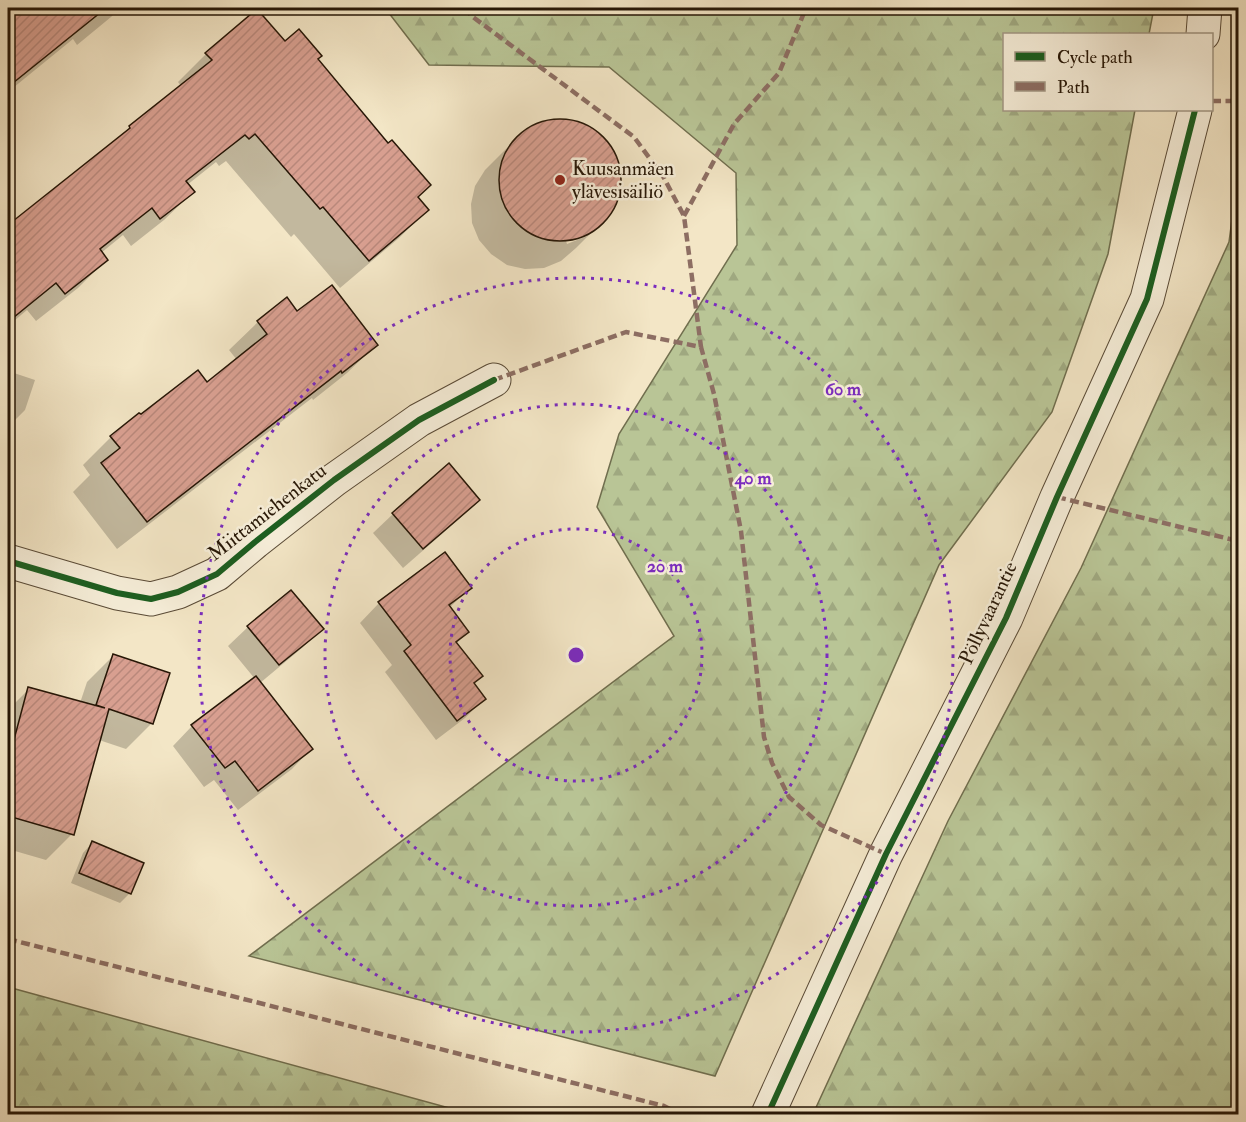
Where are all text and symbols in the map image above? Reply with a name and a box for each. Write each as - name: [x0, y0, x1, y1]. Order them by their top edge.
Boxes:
- legend: [1003, 33, 1213, 111]
- text: Cycle path: [1057, 46, 1133, 69]
- text: Path: [1057, 76, 1090, 99]
- place label: Kuusanmäen ylävesisäiliö: [572, 156, 674, 204]
- marker: Kuusanmäen ylävesisäiliö: [553, 173, 567, 187]
- text: 60 m: [825, 378, 862, 401]
- street label: Miittamiehenkatu: [203, 458, 331, 566]
- text: 40 m: [734, 467, 772, 490]
- text: 20 m: [647, 555, 684, 578]
- street label: Pöllyvaarantie: [953, 558, 1023, 668]
- centre of rings: [566, 645, 586, 665]

